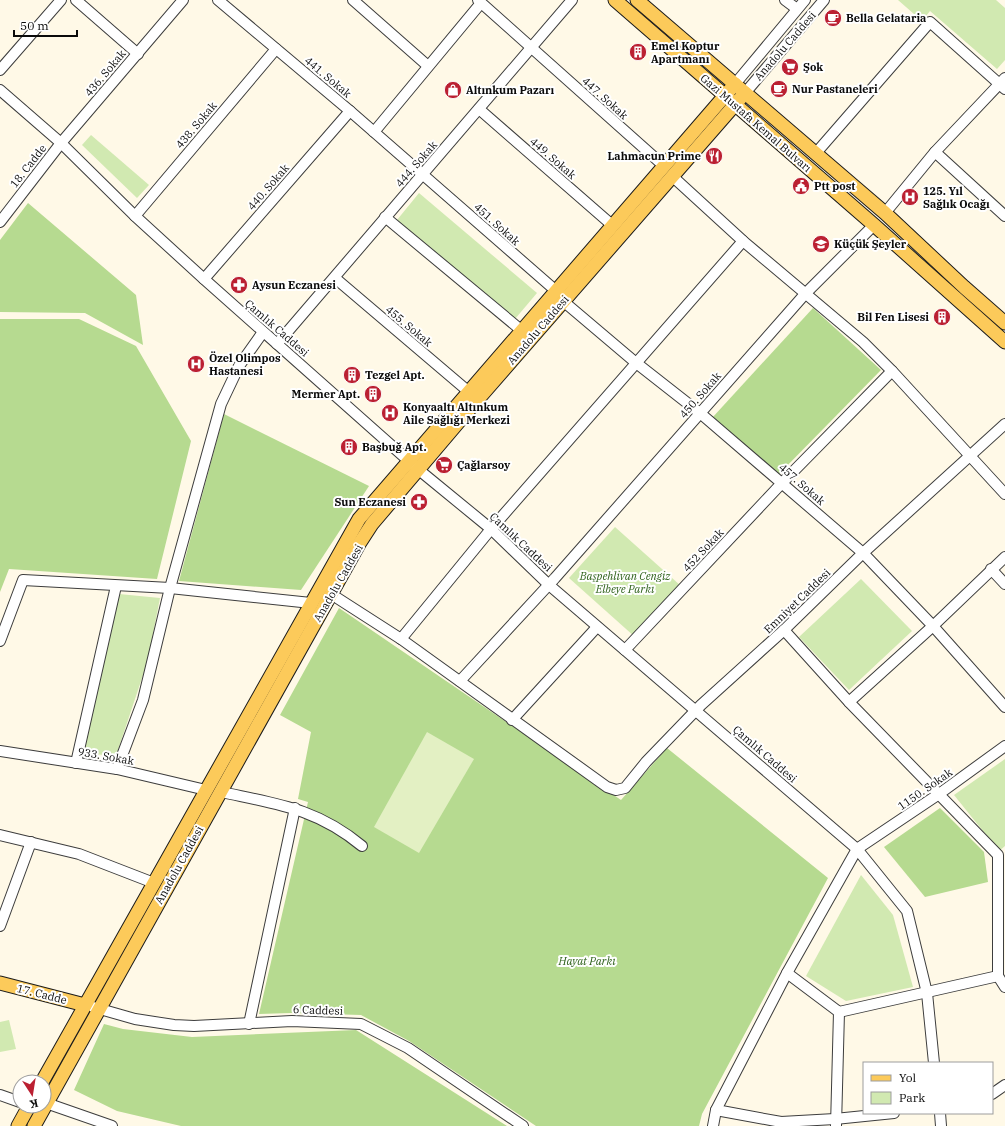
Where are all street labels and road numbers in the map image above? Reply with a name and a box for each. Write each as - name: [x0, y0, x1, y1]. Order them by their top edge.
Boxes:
- street label: Anadolu Caddesi: [751, 8, 819, 84]
- street label: 436. Sokak: [81, 46, 129, 99]
- street label: 441. Sokak: [302, 53, 355, 101]
- street label: Gazi Mustafa Kemal Bulvarı: [698, 71, 815, 175]
- street label: 447. Sokak: [579, 74, 631, 123]
- street label: 438. Sokak: [172, 98, 220, 151]
- street label: 449. Sokak: [527, 134, 579, 182]
- street label: 444. Sokak: [392, 138, 440, 190]
- street label: 18. Cadde: [7, 142, 49, 190]
- street label: 440. Sokak: [244, 161, 292, 213]
- street label: 451. Sokak: [471, 200, 523, 249]
- street label: Anadolu Caddesi: [504, 292, 572, 368]
- street label: Çamlık Caddesi: [242, 296, 312, 360]
- street label: 455. Sokak: [383, 302, 436, 350]
- street label: 450. Sokak: [676, 369, 724, 421]
- street label: 457. Sokak: [776, 460, 828, 508]
- street label: Çamlık Caddesi: [487, 509, 556, 575]
- street label: 452 Sokak: [680, 525, 727, 574]
- street label: Anadolu Caddesi: [310, 541, 366, 624]
- street label: Emniyet Caddesi: [761, 565, 834, 636]
- street label: Çamlık Caddesi: [730, 722, 800, 786]
- street label: 933. Sokak: [77, 744, 136, 768]
- street label: 1150. Sokak: [895, 765, 955, 813]
- street label: Anadolu Caddesi: [152, 823, 207, 907]
- street label: 17. Cadde: [16, 981, 69, 1007]
- street label: 6 Caddesi: [293, 1002, 344, 1018]

